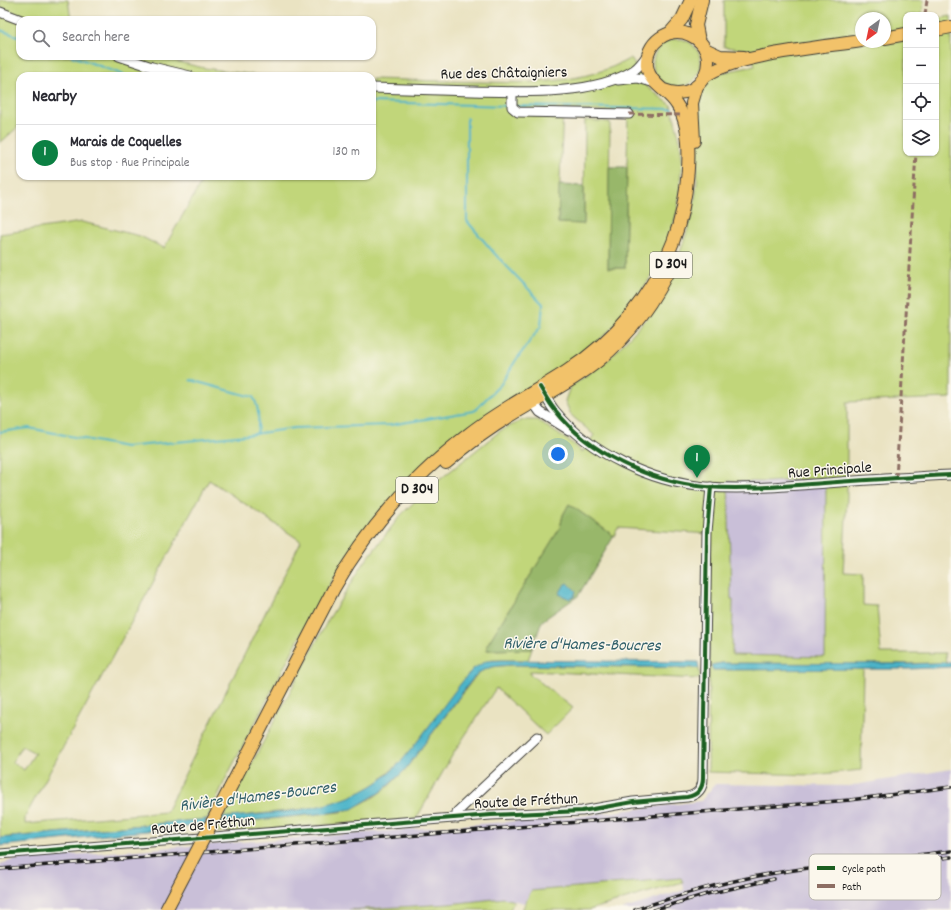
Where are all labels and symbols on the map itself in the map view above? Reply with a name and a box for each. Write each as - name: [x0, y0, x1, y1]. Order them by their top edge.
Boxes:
- north arrow: [855, 12, 891, 48]
- street label: Rue des Châtaigniers: [440, 61, 568, 87]
- road number: D 304: [650, 252, 692, 278]
- your location: [548, 444, 568, 464]
- pin: 1: [684, 445, 710, 478]
- street label: Rue Principale: [787, 457, 873, 485]
- road number: D 304: [396, 477, 438, 503]
- water label: Rivière d'Hames-Boucres: [503, 633, 662, 659]
- water label: Rivière d'Hames-Boucres: [178, 776, 338, 820]
- street label: Route de Fréthun: [473, 788, 579, 816]
- street label: Route de Fréthun: [150, 810, 256, 842]
- legend: [809, 854, 941, 900]
- text: Cycle path: [842, 862, 886, 878]
- text: Path: [842, 880, 861, 896]

